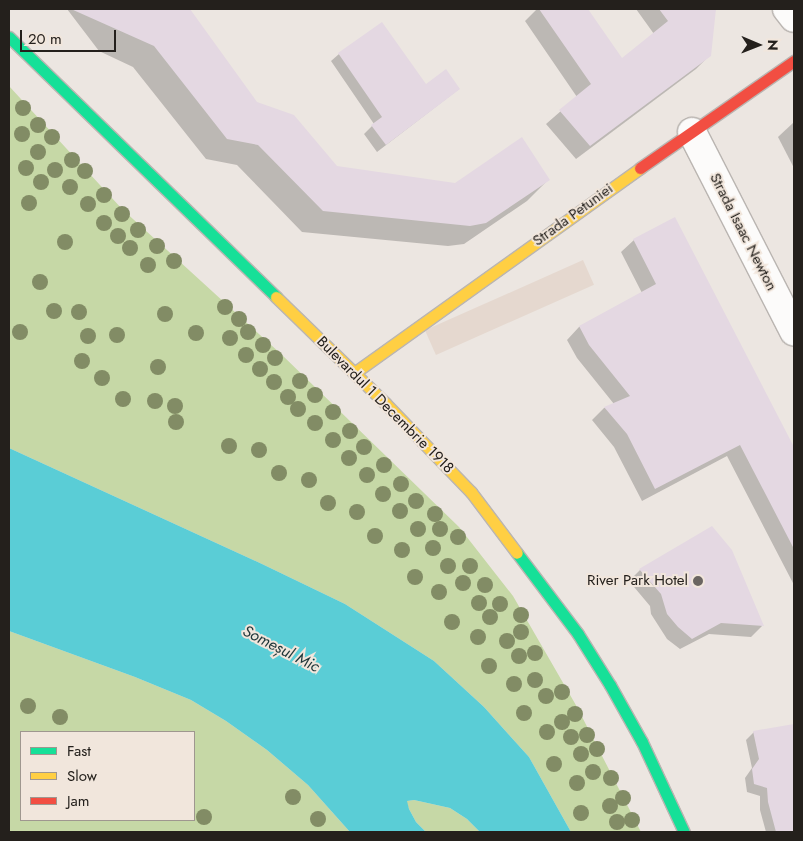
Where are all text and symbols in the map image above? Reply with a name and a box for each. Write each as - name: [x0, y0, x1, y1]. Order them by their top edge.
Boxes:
- scale bar: [22, 20, 119, 52]
- north arrow: [733, 20, 783, 70]
- text: 20 m: [28, 28, 62, 50]
- text: N: [763, 40, 783, 51]
- street label: Strada Isaac Newton: [706, 170, 780, 294]
- street label: Strada Petuniei: [529, 180, 617, 250]
- street label: Bulevardul 1 Decembrie 1918: [313, 333, 457, 477]
- place label: River Park Hotel: [587, 572, 688, 590]
- marker: River Park Hotel: [692, 575, 704, 587]
- water label: Someșul Mic: [239, 621, 323, 677]
- legend: [20, 731, 195, 821]
- text: Fast: [67, 740, 91, 762]
- text: Slow: [67, 765, 97, 787]
- text: Jam: [67, 790, 90, 812]

